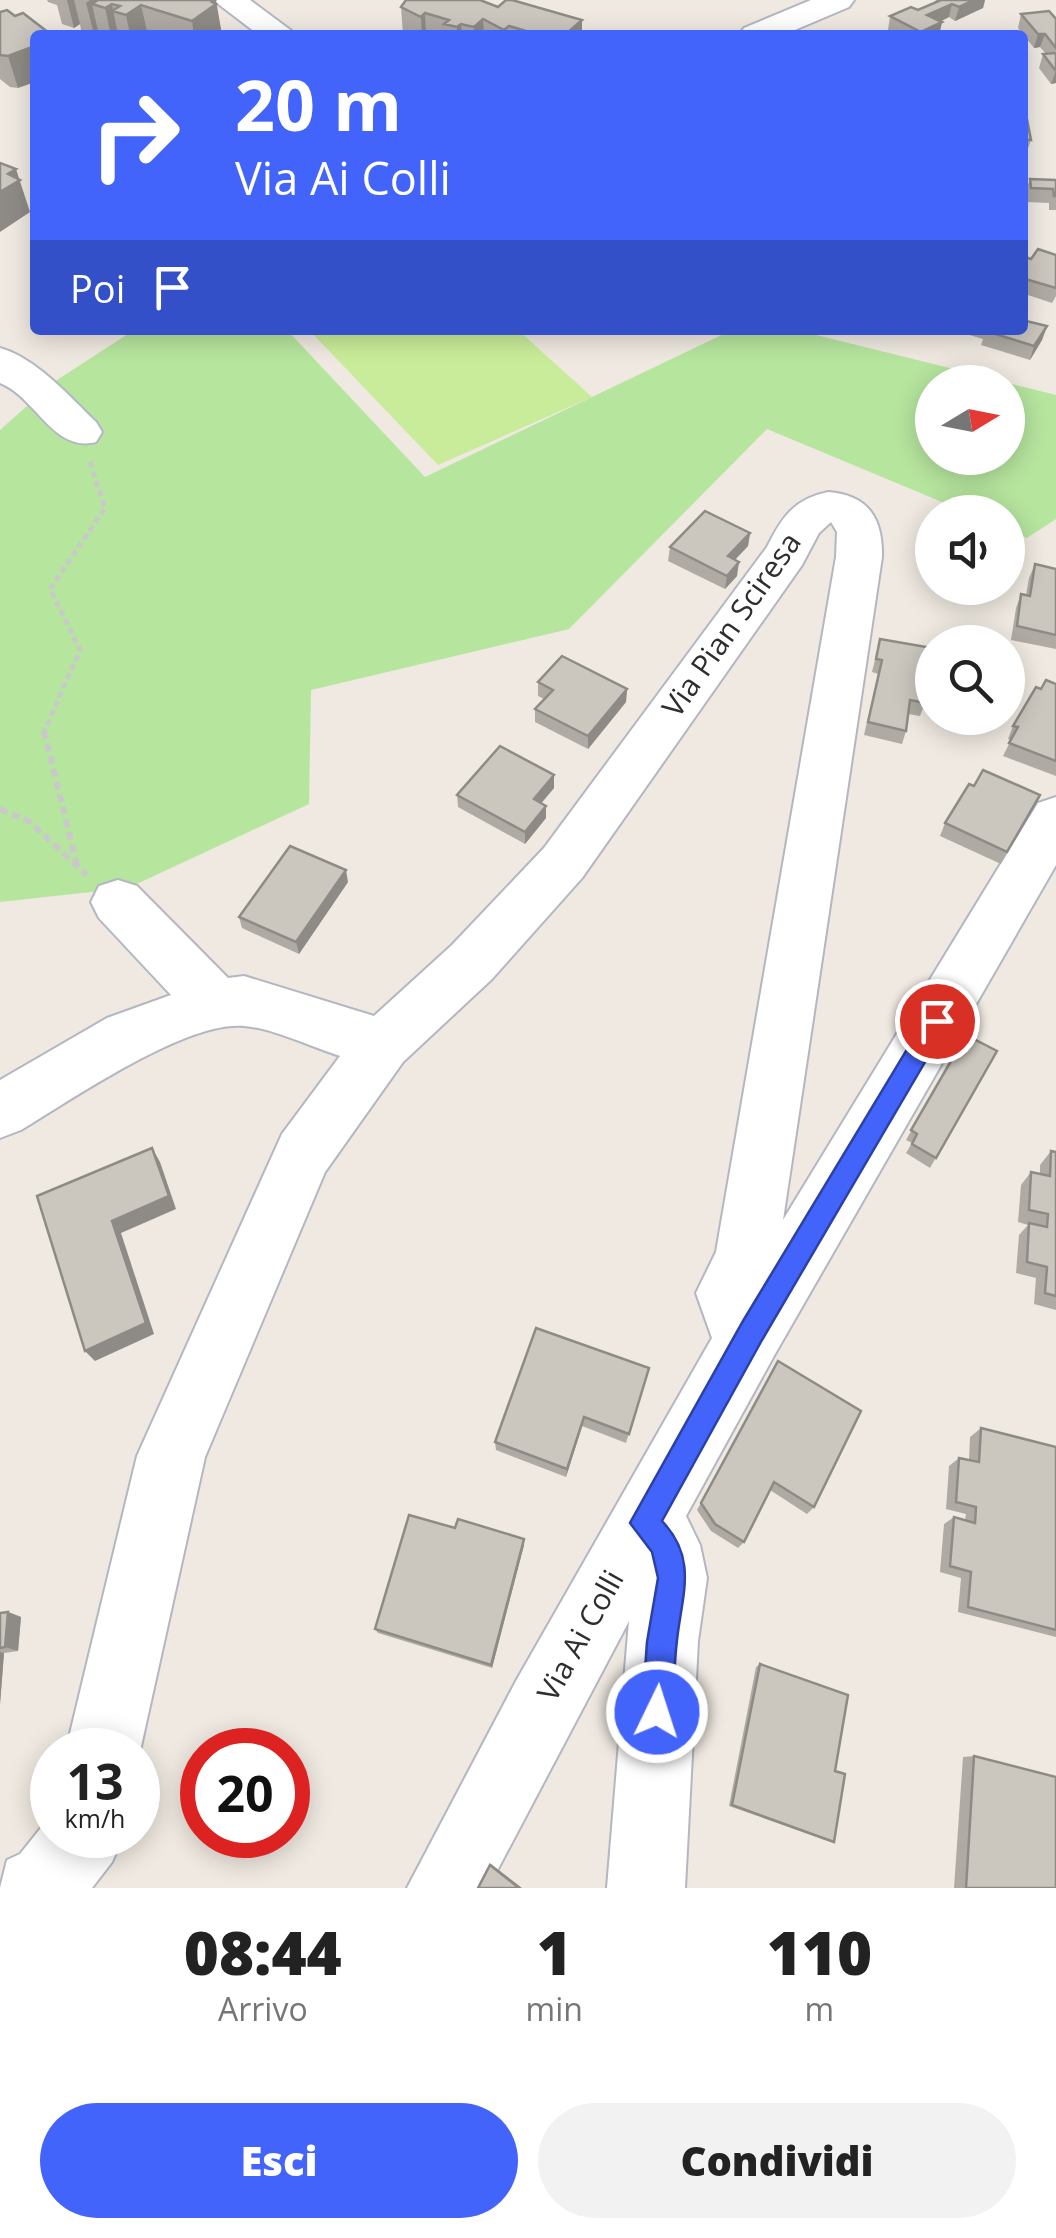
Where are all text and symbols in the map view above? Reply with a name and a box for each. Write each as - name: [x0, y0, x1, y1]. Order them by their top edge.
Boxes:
- text: 20 m: [235, 56, 402, 152]
- icon: right: [70, 70, 200, 200]
- text: Via Ai Colli: [235, 147, 451, 208]
- icon: arrive: [145, 260, 200, 315]
- text: Poi: [70, 262, 125, 314]
- north arrow: [915, 365, 1025, 475]
- map controls: [915, 365, 1025, 735]
- button: sound: [915, 495, 1025, 605]
- street label: Via Pian Sciresa: [652, 524, 810, 725]
- button: search: [915, 625, 1025, 735]
- pin: [895, 979, 980, 1064]
- icon: arrive: [910, 994, 965, 1049]
- street label: Via Ai Colli: [527, 1562, 633, 1708]
- position arrow: [605, 1660, 709, 1764]
- speed limit sign: 20: [180, 1728, 310, 1858]
- text: 13: [66, 1747, 124, 1815]
- text: km/h: [65, 1801, 125, 1835]
- text: 08:44: [184, 1911, 342, 1993]
- text: 1: [537, 1911, 572, 1993]
- text: 110: [767, 1911, 872, 1993]
- text: Arrivo: [218, 1987, 308, 2030]
- text: min: [526, 1987, 583, 2030]
- text: m: [805, 1987, 834, 2030]
- button: Esci: [40, 2103, 518, 2218]
- button: Condividi: [538, 2103, 1016, 2218]

